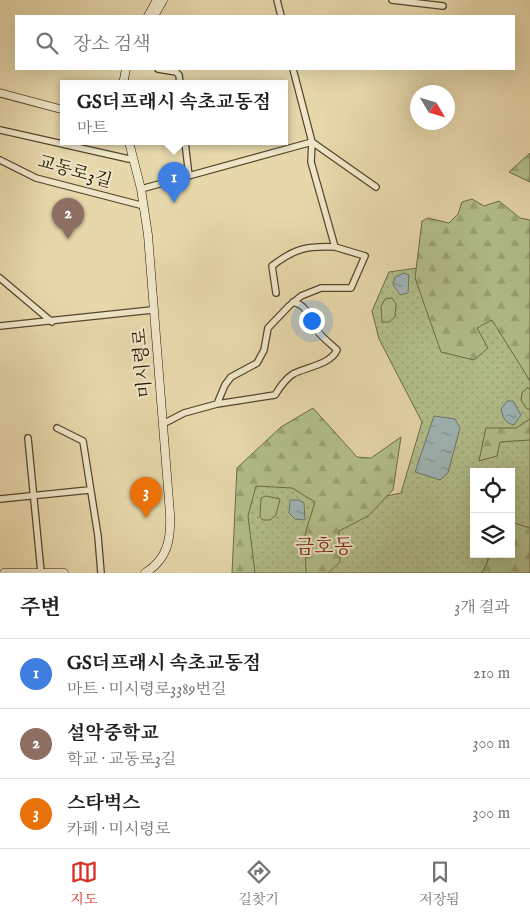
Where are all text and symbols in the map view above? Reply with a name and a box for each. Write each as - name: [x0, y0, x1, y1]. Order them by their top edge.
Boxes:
- search box: [15, 15, 515, 70]
- icon: search: [33, 29, 61, 57]
- text: 장소 검색: [73, 33, 151, 57]
- popup: [60, 80, 288, 145]
- north arrow: [410, 85, 455, 130]
- text: GS더프래시 속초교동점: [77, 91, 271, 115]
- text: 마트: [77, 119, 108, 139]
- street label: 교동로3길: [35, 151, 114, 194]
- pin: 1: [158, 162, 190, 203]
- pin: 2: [52, 198, 84, 239]
- your location: [299, 308, 325, 334]
- street label: 미시령로: [129, 327, 158, 399]
- map controls: [470, 468, 515, 558]
- button: locate: [470, 468, 515, 513]
- pin: 3: [130, 477, 162, 518]
- button: layers: [470, 513, 515, 558]
- district label: 금호동: [295, 535, 353, 560]
- text: 주변: [20, 595, 61, 622]
- text: 3개 결과: [454, 598, 510, 618]
- text: GS더프래시 속초교동점: [67, 652, 261, 676]
- text: 1: [33, 664, 39, 684]
- text: 210 m: [473, 664, 510, 684]
- text: 마트 · 미시령로3389번길: [67, 680, 226, 700]
- text: 설악중학교: [67, 722, 159, 746]
- text: 2: [32, 734, 40, 754]
- text: 300 m: [472, 734, 510, 754]
- text: 학교 · 교동로3길: [67, 750, 176, 770]
- text: 스타벅스: [67, 792, 140, 816]
- text: 3: [33, 804, 39, 824]
- text: 300 m: [472, 804, 510, 824]
- text: 카페 · 미시령로: [67, 820, 170, 840]
- tab: 지도: [70, 858, 98, 909]
- tab: 길찾기: [238, 858, 279, 909]
- tab: 저장됨: [419, 858, 460, 909]

